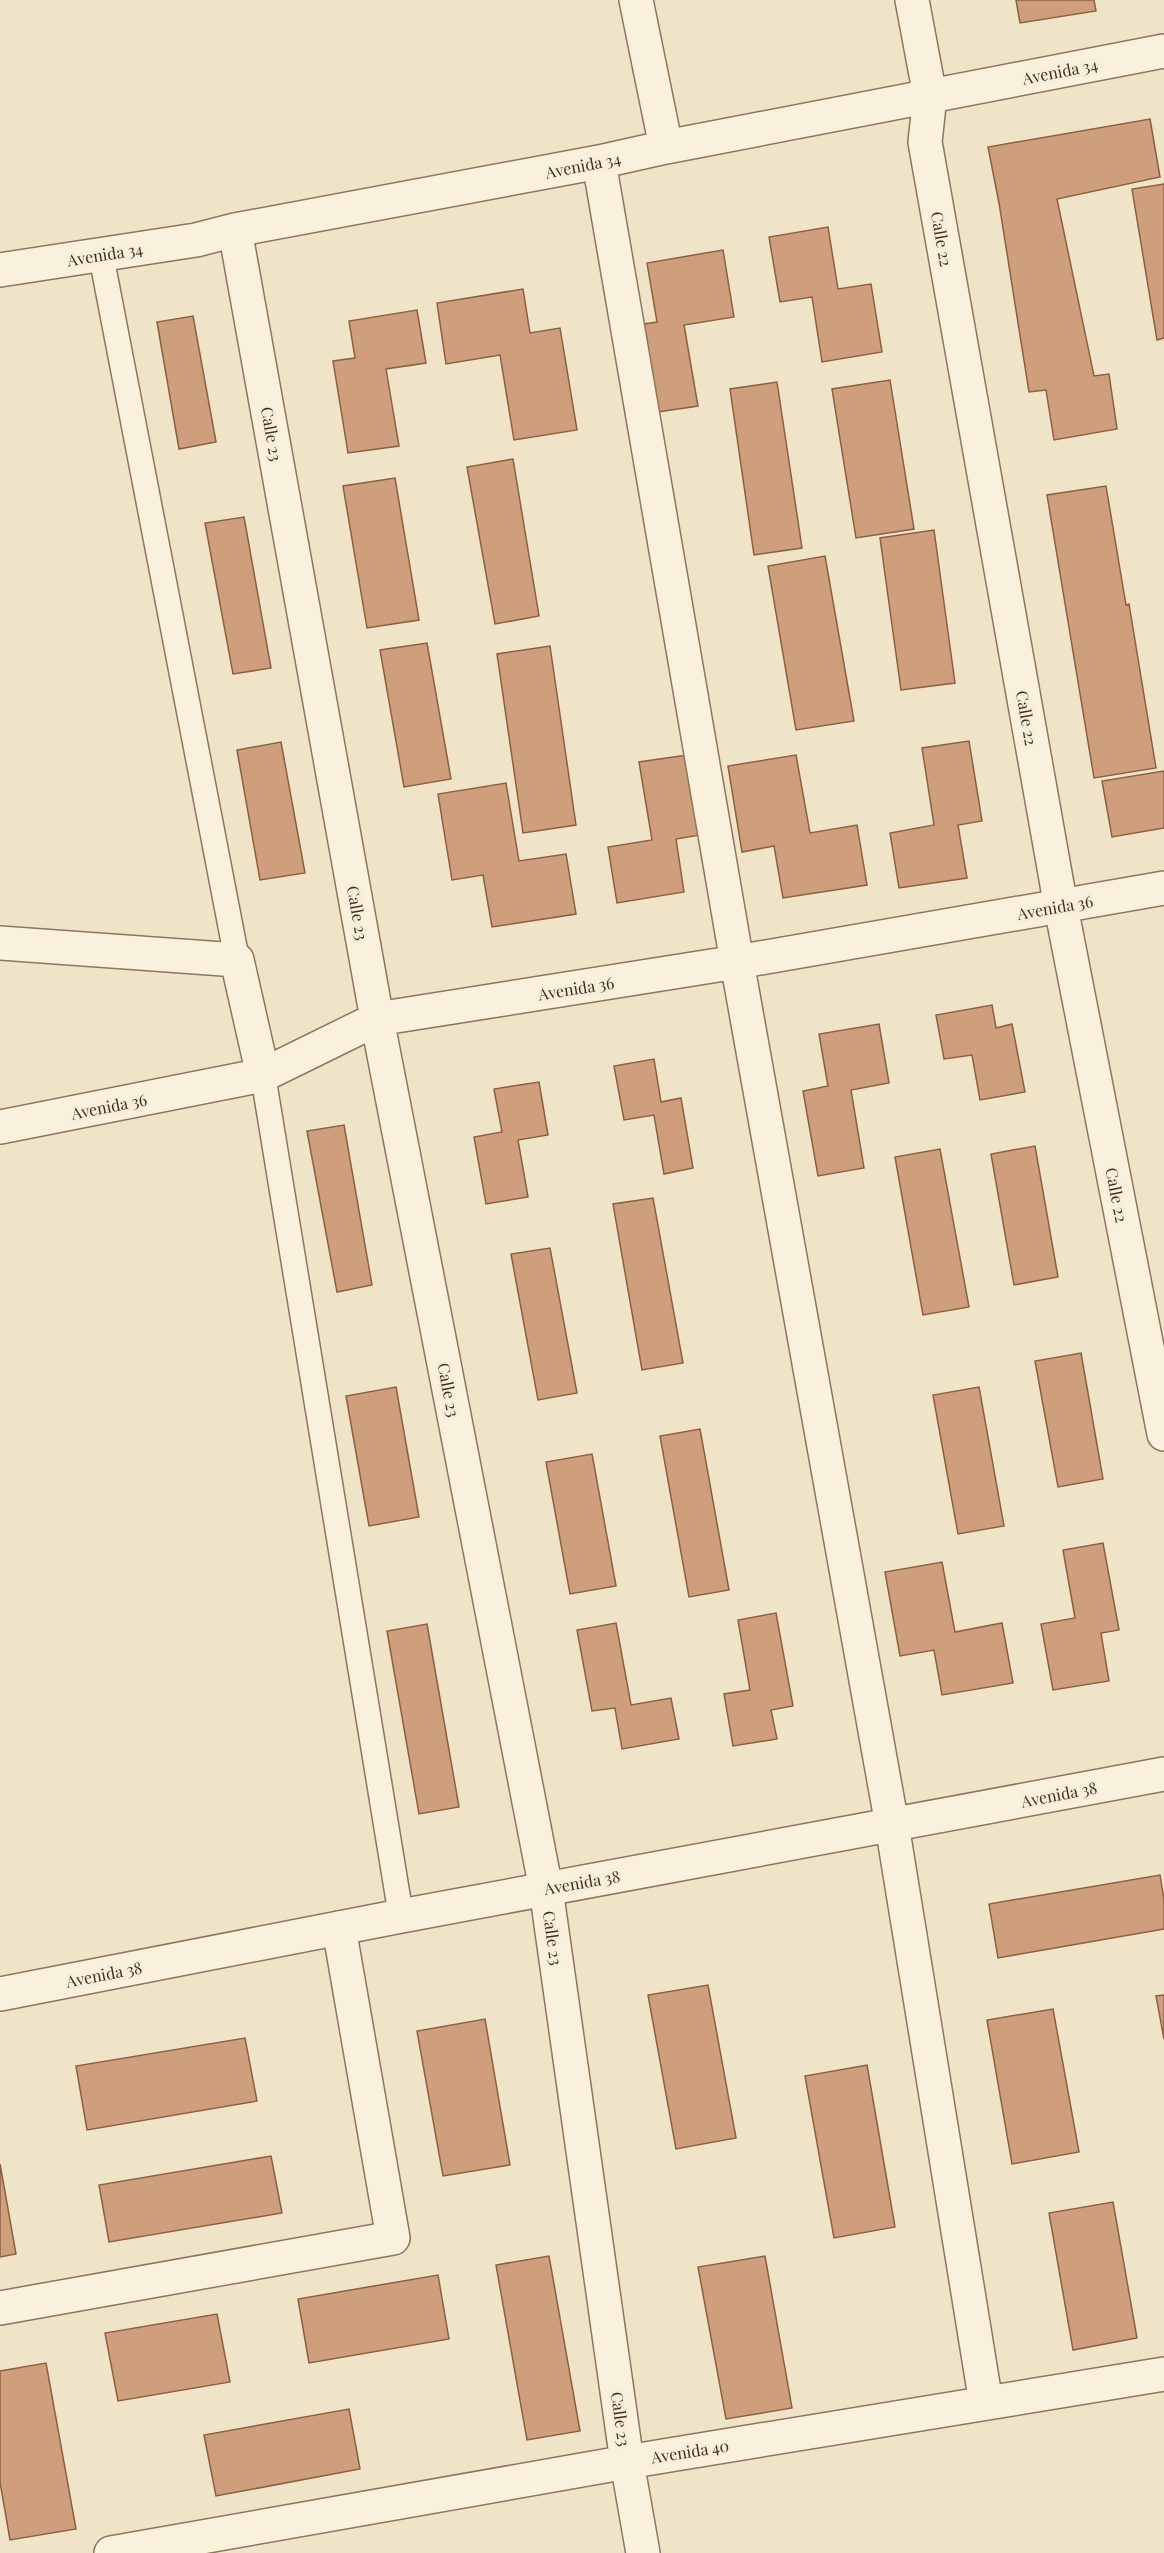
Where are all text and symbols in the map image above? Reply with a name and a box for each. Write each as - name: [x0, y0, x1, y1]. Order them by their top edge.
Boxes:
- street label: Avenida 34: [1020, 53, 1100, 89]
- street label: Avenida 34: [543, 147, 623, 183]
- street label: Calle 22: [927, 210, 957, 268]
- street label: Avenida 34: [65, 238, 144, 270]
- street label: Calle 23: [257, 405, 287, 463]
- street label: Calle 22: [1012, 689, 1042, 747]
- street label: Calle 23: [343, 884, 373, 942]
- street label: Avenida 36: [1014, 890, 1095, 924]
- street label: Avenida 36: [536, 972, 615, 1005]
- street label: Avenida 36: [68, 1088, 149, 1124]
- street label: Calle 22: [1101, 1166, 1133, 1224]
- street label: Calle 23: [433, 1361, 465, 1419]
- street label: Avenida 38: [1018, 1776, 1099, 1812]
- street label: Avenida 38: [541, 1865, 622, 1899]
- street label: Calle 23: [539, 1909, 567, 1967]
- street label: Avenida 38: [63, 1956, 144, 1992]
- street label: Calle 23: [607, 2390, 635, 2448]
- street label: Avenida 40: [649, 2435, 730, 2468]

